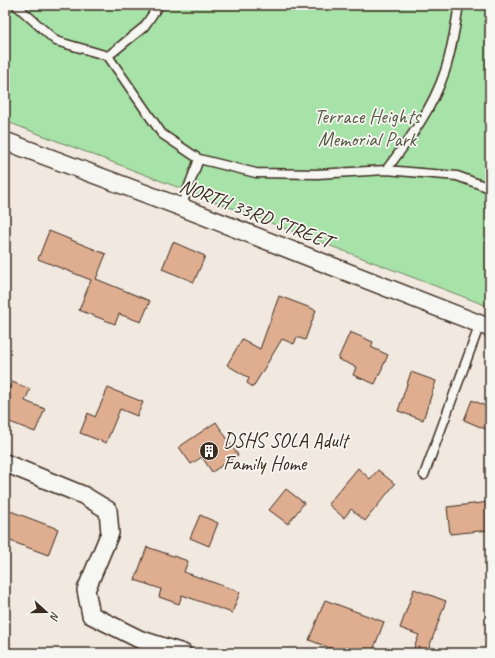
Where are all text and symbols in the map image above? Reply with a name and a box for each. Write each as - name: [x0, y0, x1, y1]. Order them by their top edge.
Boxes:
- park label: Terrace Heights Memorial Park: [314, 104, 422, 152]
- street label: NORTH 33RD STREET: [176, 173, 340, 256]
- place label: DSHS SOLA Adult Family Home: [223, 428, 351, 476]
- building icon: DSHS SOLA Adult Family Home: [198, 440, 220, 462]
- north arrow: [26, 592, 66, 632]
- text: N: [47, 610, 63, 623]

